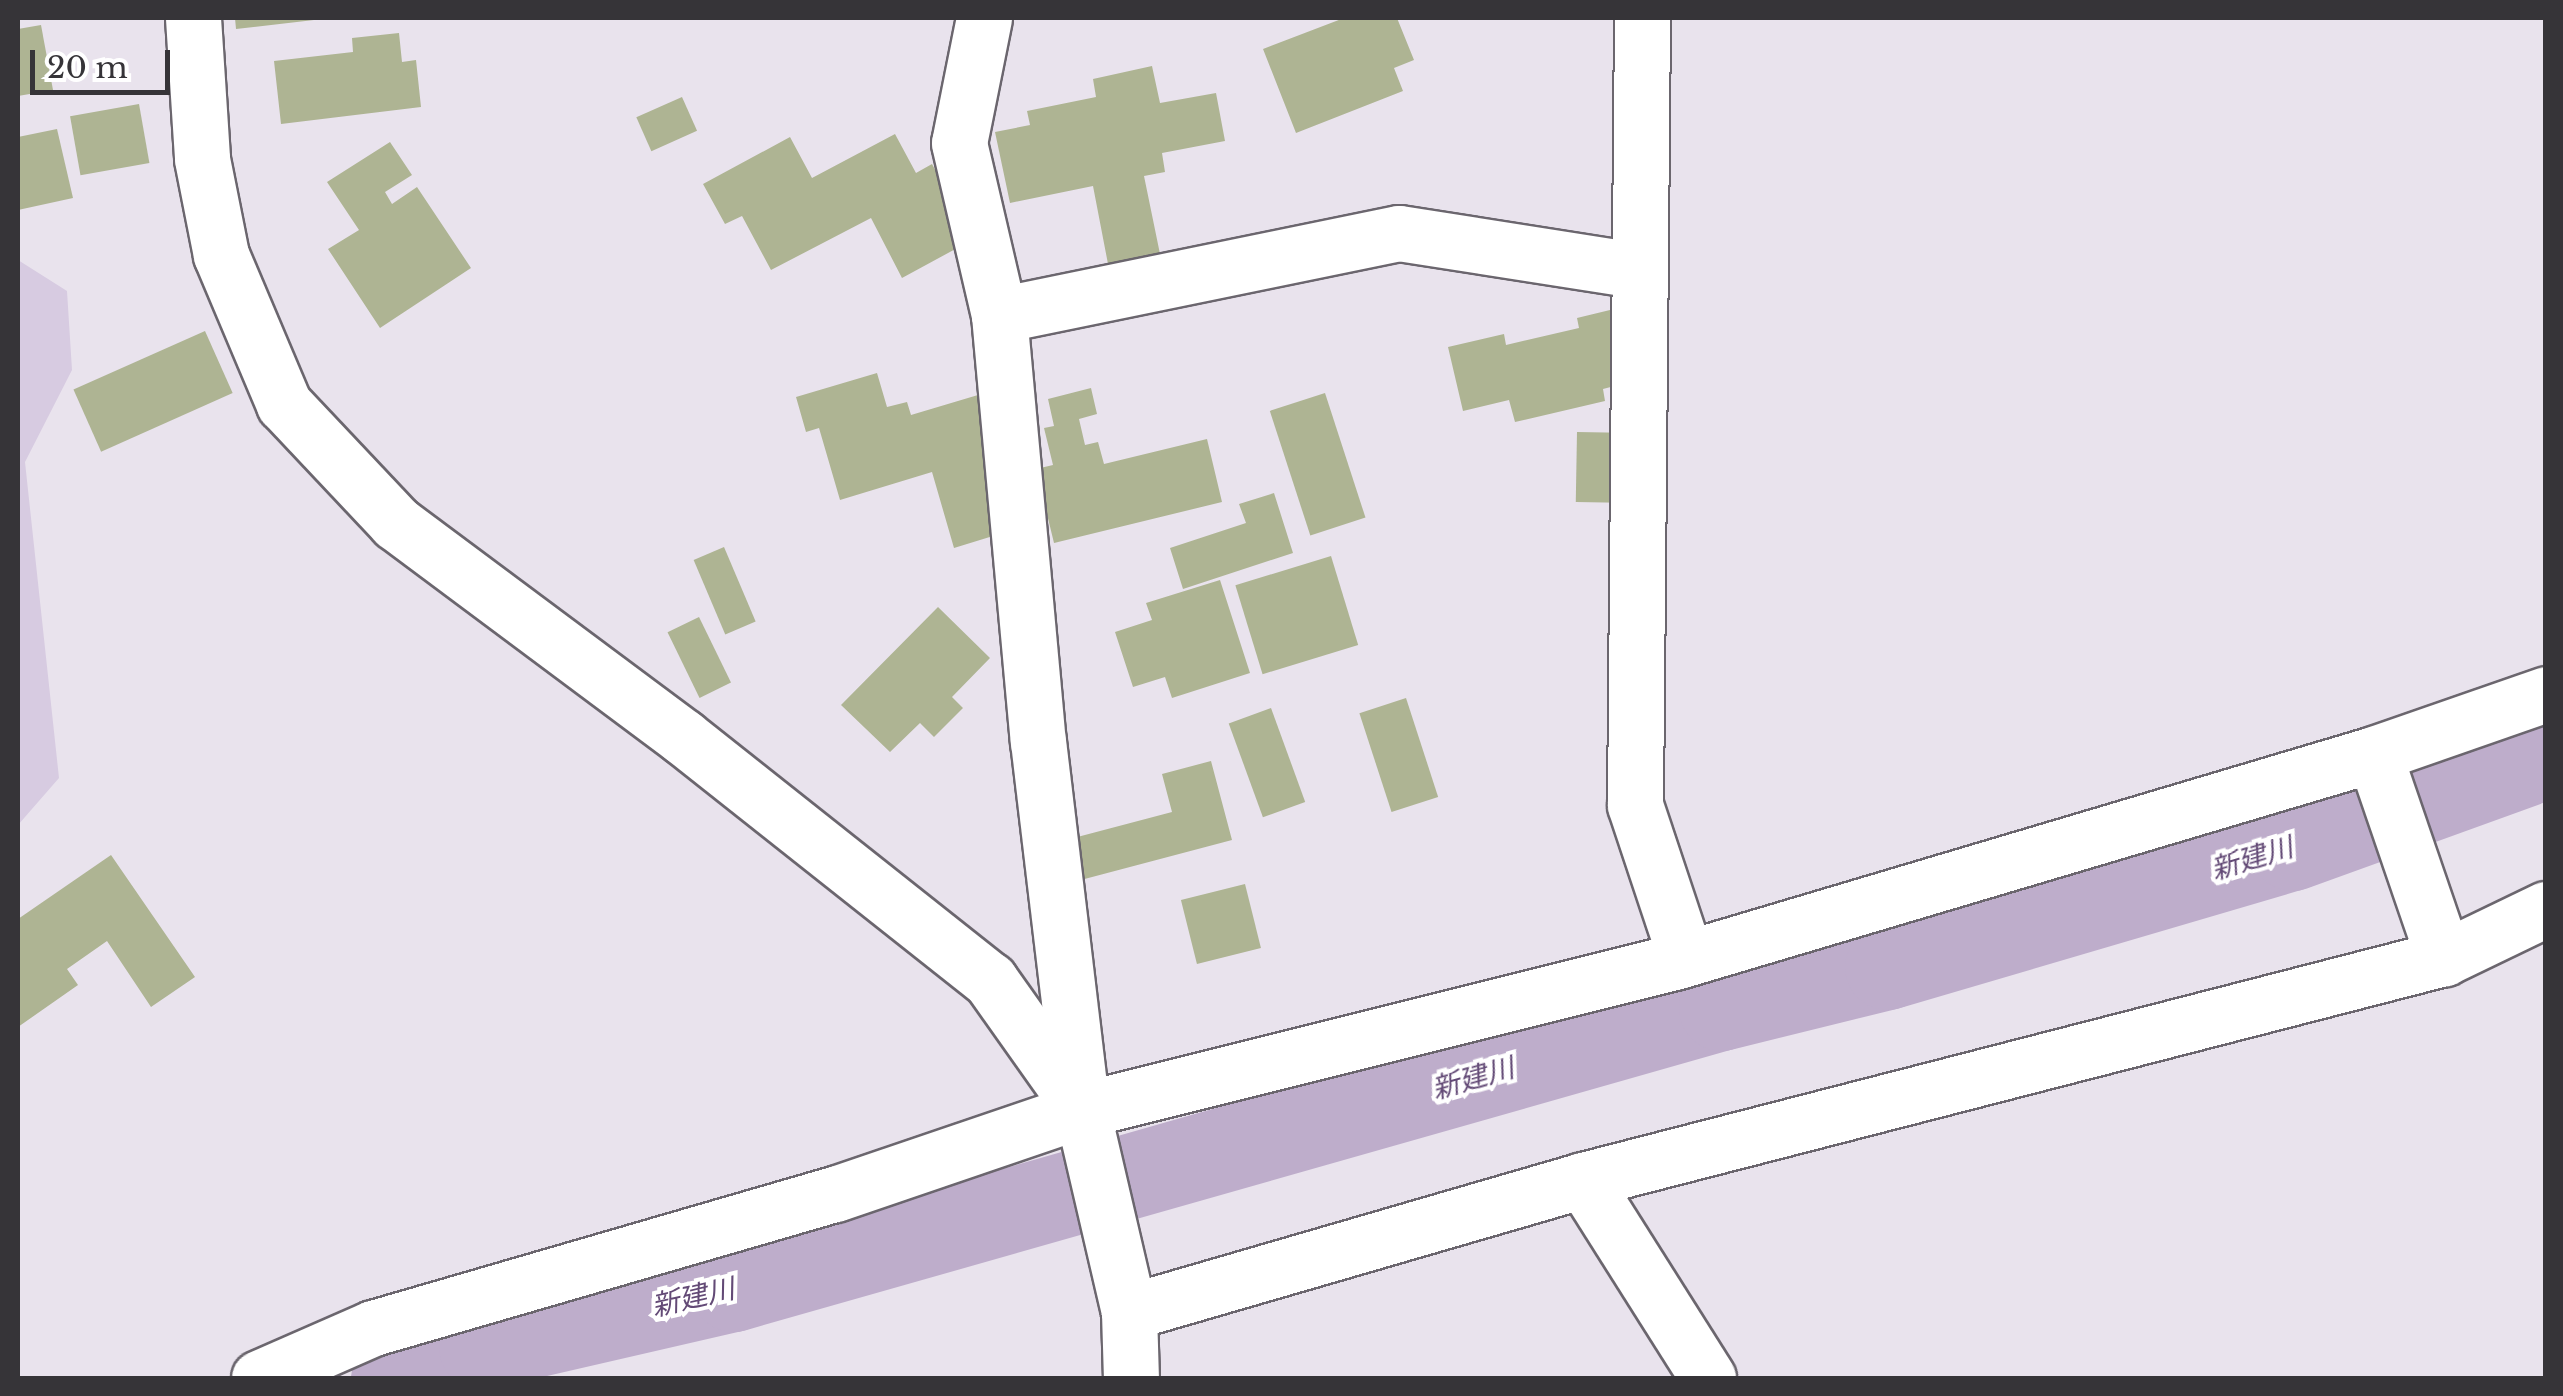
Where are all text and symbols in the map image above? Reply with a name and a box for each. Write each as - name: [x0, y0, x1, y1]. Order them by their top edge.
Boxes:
- scale bar: [35, 30, 175, 92]
- text: 20 m: [47, 49, 128, 86]
- water label: 新建川: [2207, 831, 2297, 887]
- water label: 新建川: [1428, 1051, 1518, 1107]
- water label: 新建川: [648, 1272, 738, 1324]

